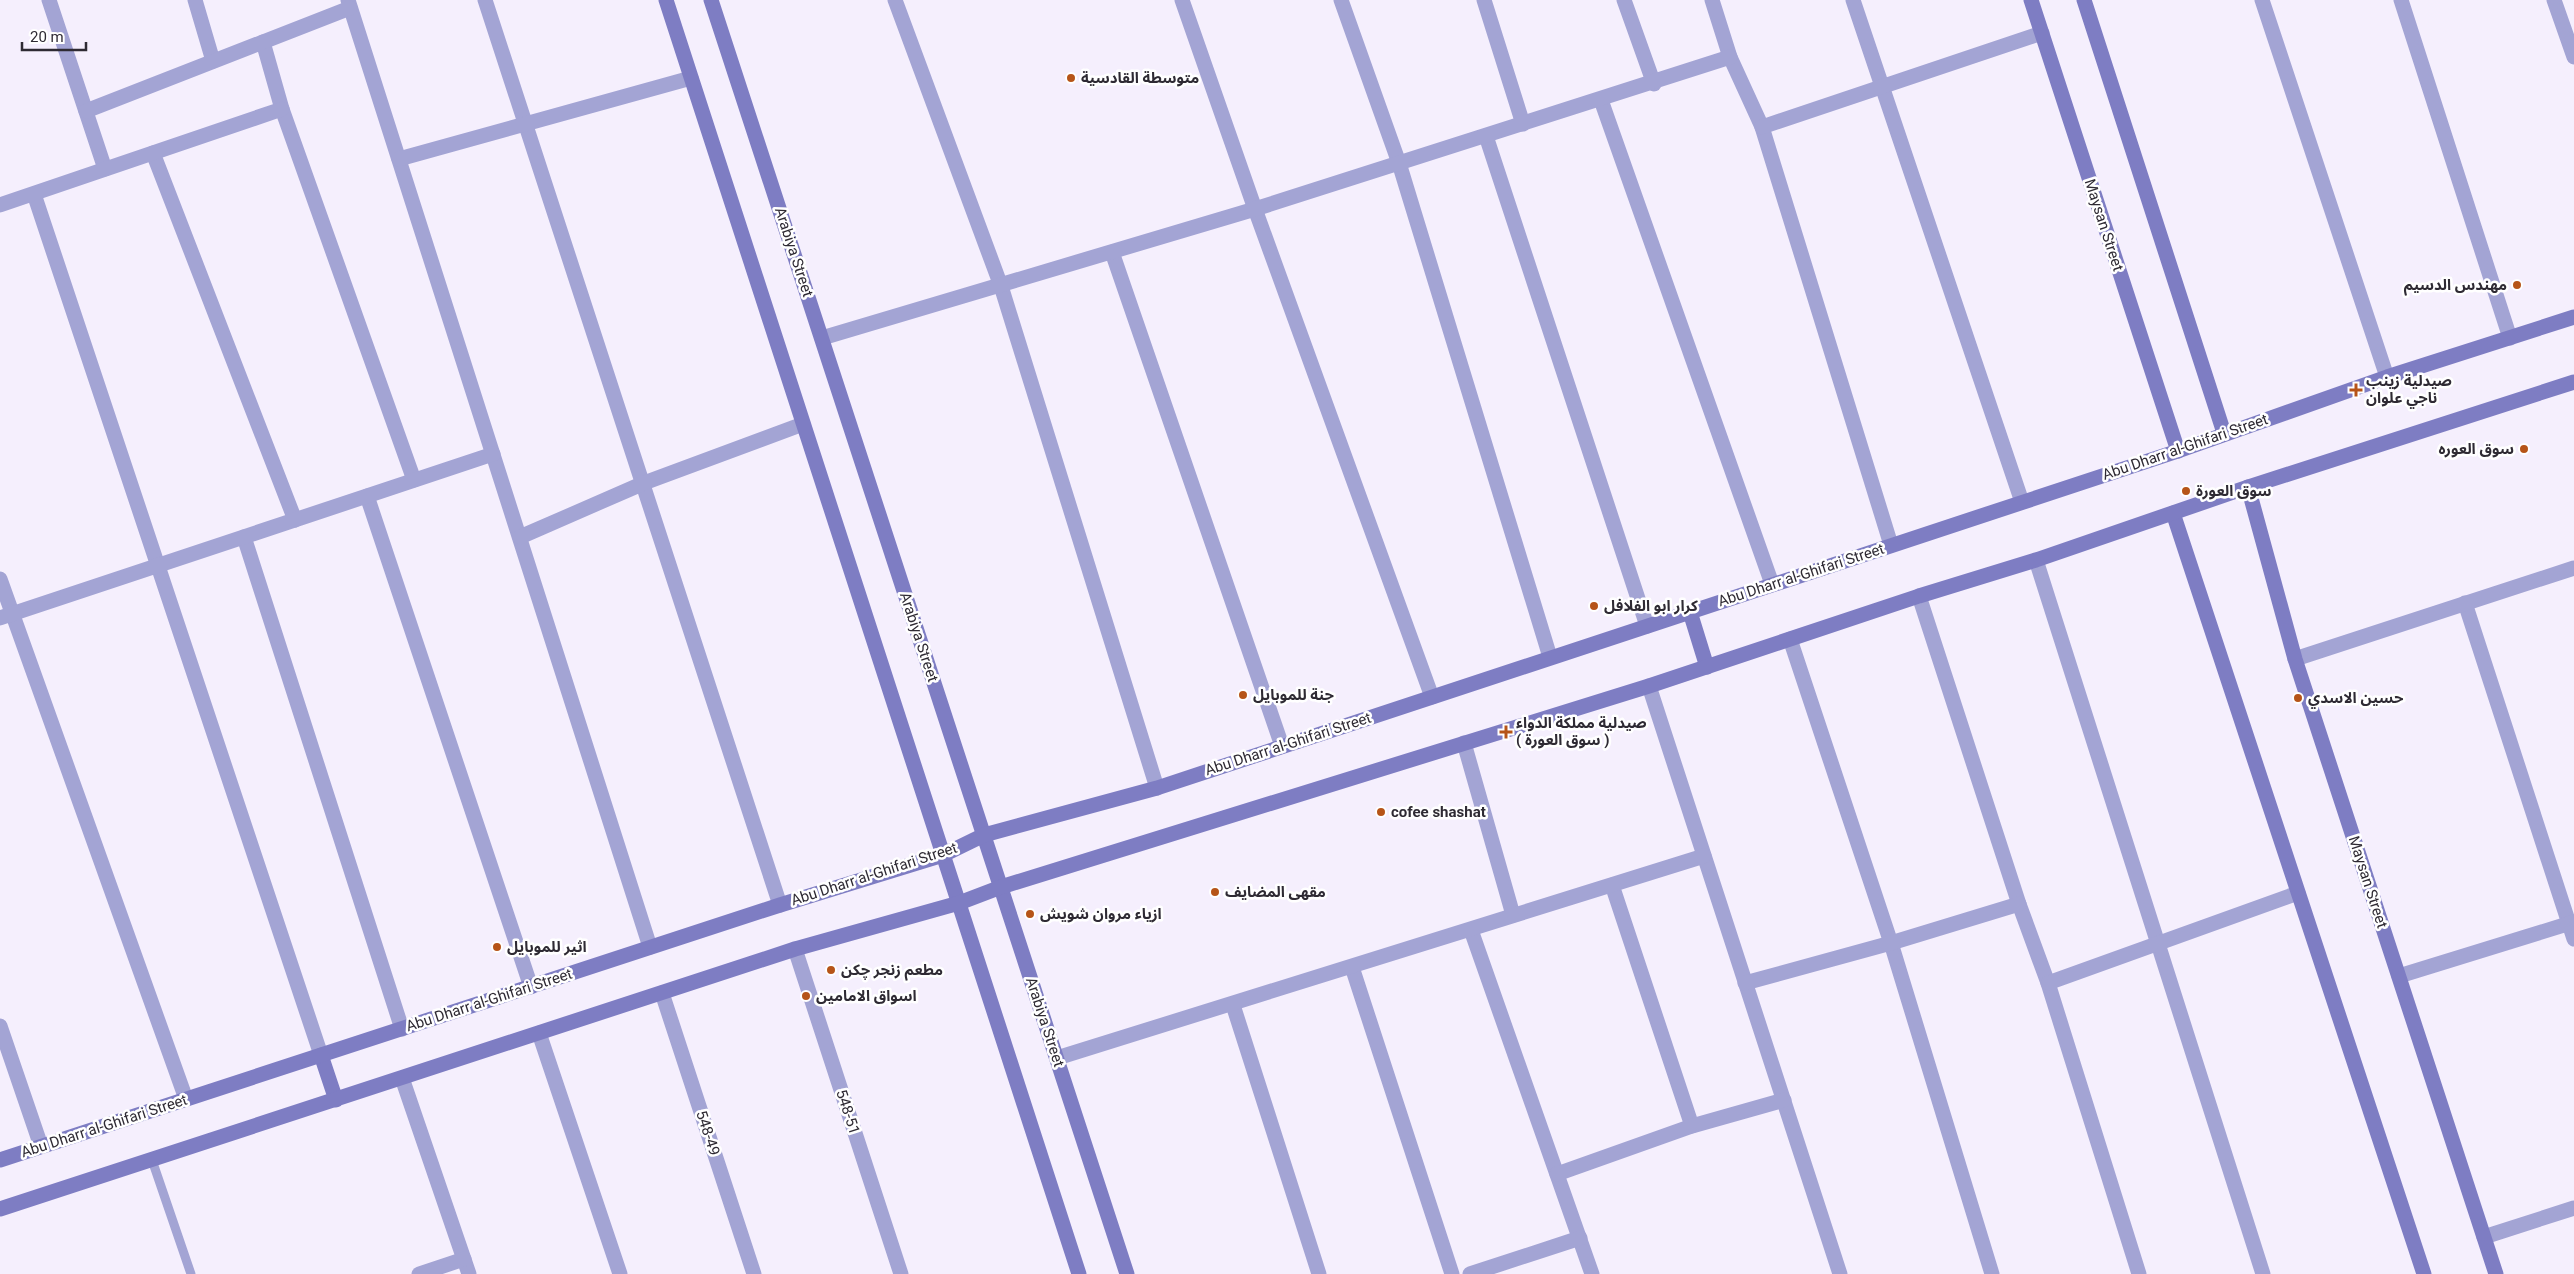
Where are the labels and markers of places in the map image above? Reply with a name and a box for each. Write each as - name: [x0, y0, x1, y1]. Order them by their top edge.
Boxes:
- place label: متوسطة القادسية: [1081, 69, 1199, 87]
- marker: متوسطة القادسية: [1065, 72, 1077, 84]
- place label: مهندس الدسيم: [2404, 276, 2507, 296]
- marker: مهندس الدسيم: [2511, 279, 2523, 291]
- place label: صيدلية زينب ناجي علوان: [2366, 372, 2452, 409]
- marker: صيدلية زينب ناجي علوان: [2350, 384, 2362, 396]
- place label: سوق العوره: [2438, 440, 2514, 458]
- marker: سوق العوره: [2518, 443, 2530, 455]
- place label: سوق العورة: [2196, 482, 2272, 500]
- marker: سوق العورة: [2180, 485, 2192, 497]
- place label: كرار ابو الفلافل: [1604, 597, 1698, 615]
- marker: كرار ابو الفلافل: [1588, 600, 1600, 612]
- place label: جنة للموبايل: [1253, 686, 1334, 704]
- marker: جنة للموبايل: [1237, 689, 1249, 701]
- place label: حسين الاسدي: [2308, 689, 2404, 709]
- marker: حسين الاسدي: [2292, 692, 2304, 704]
- place label: صيدلية مملكة الدواء ( سوق العورة ): [1516, 714, 1647, 749]
- marker: صيدلية مملكة الدواء ( سوق العورة ): [1500, 726, 1512, 738]
- place label: cofee shashat: [1391, 803, 1486, 821]
- marker: cofee shashat: [1375, 806, 1387, 818]
- place label: مقهى المضايف: [1225, 883, 1326, 901]
- marker: مقهى المضايف: [1209, 886, 1221, 898]
- place label: ازياء مروان شويش: [1040, 905, 1162, 923]
- marker: ازياء مروان شويش: [1024, 908, 1036, 920]
- place label: اثير للموبايل: [507, 938, 587, 956]
- marker: اثير للموبايل: [491, 941, 503, 953]
- place label: مطعم زنجر چكن: [841, 961, 943, 981]
- marker: مطعم زنجر چكن: [825, 964, 837, 976]
- place label: اسواق الامامين: [816, 987, 917, 1005]
- marker: اسواق الامامين: [800, 990, 812, 1002]

